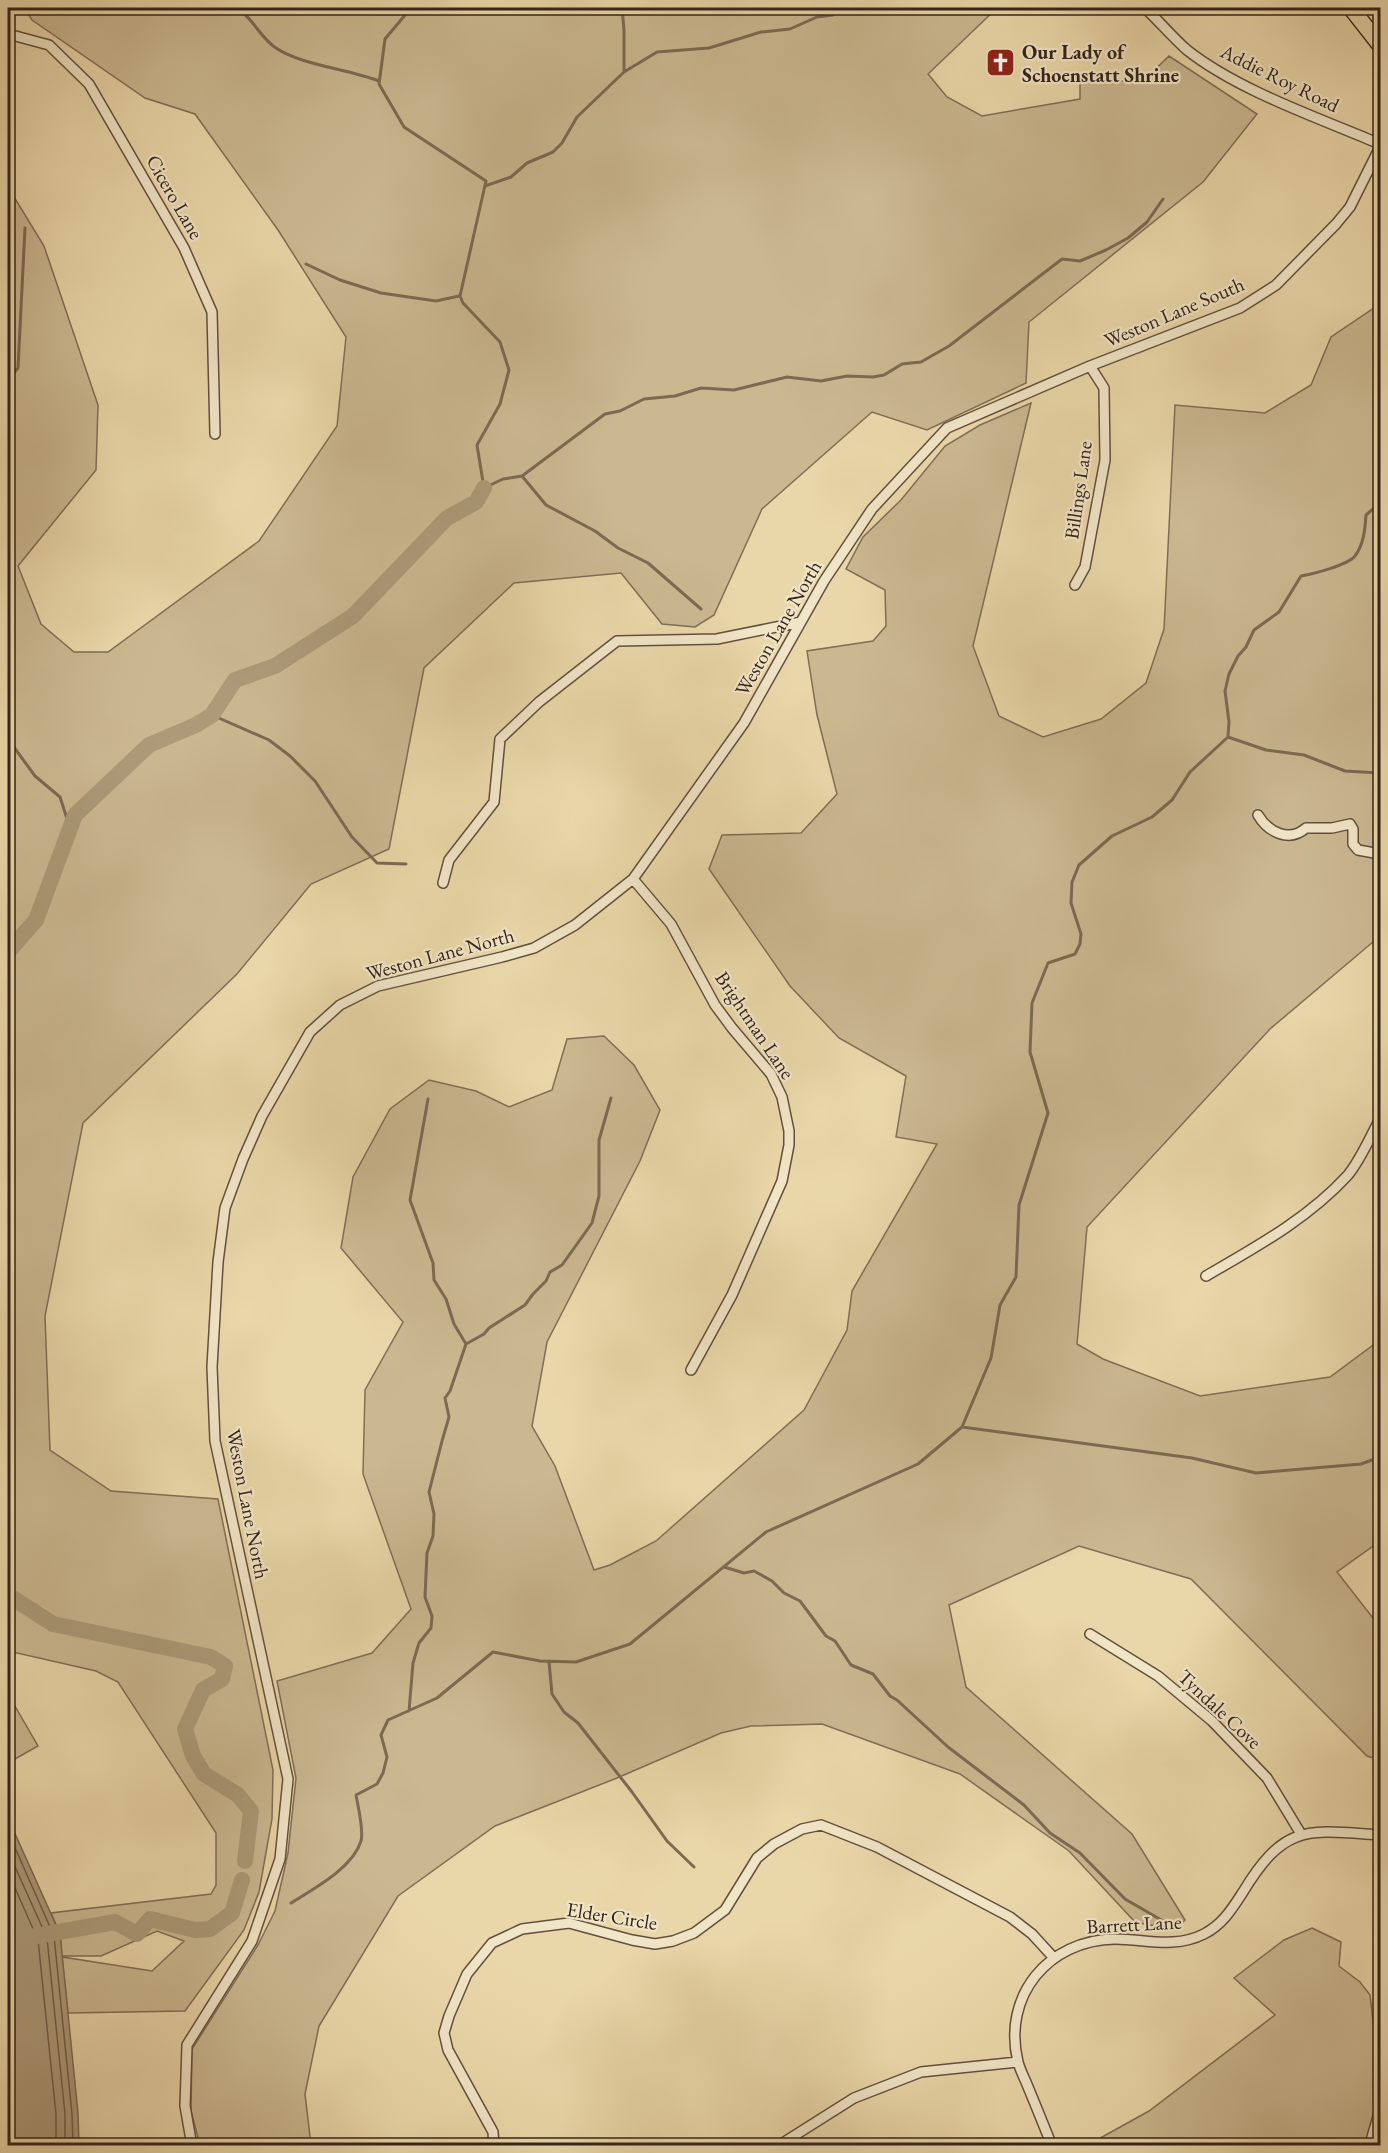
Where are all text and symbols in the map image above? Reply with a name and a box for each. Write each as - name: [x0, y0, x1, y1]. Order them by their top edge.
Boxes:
- street label: Addie Roy Road: [1215, 38, 1344, 118]
- place label: Our Lady of Schoenstatt Shrine: [1022, 39, 1179, 88]
- church icon: Our Lady of Schoenstatt Shrine: [985, 47, 1017, 79]
- street label: Cicero Lane: [140, 150, 210, 244]
- street label: Weston Lane South: [1100, 271, 1248, 353]
- street label: Billings Lane: [1058, 439, 1098, 541]
- street label: Weston Lane North: [729, 556, 827, 700]
- street label: Weston Lane North: [363, 922, 517, 986]
- street label: Brightman Lane: [709, 966, 801, 1084]
- street label: Weston Lane North: [221, 1427, 275, 1581]
- street label: Tyndale Cove: [1173, 1664, 1268, 1755]
- street label: Elder Circle: [565, 1896, 659, 1936]
- street label: Barrett Lane: [1086, 1909, 1183, 1939]

